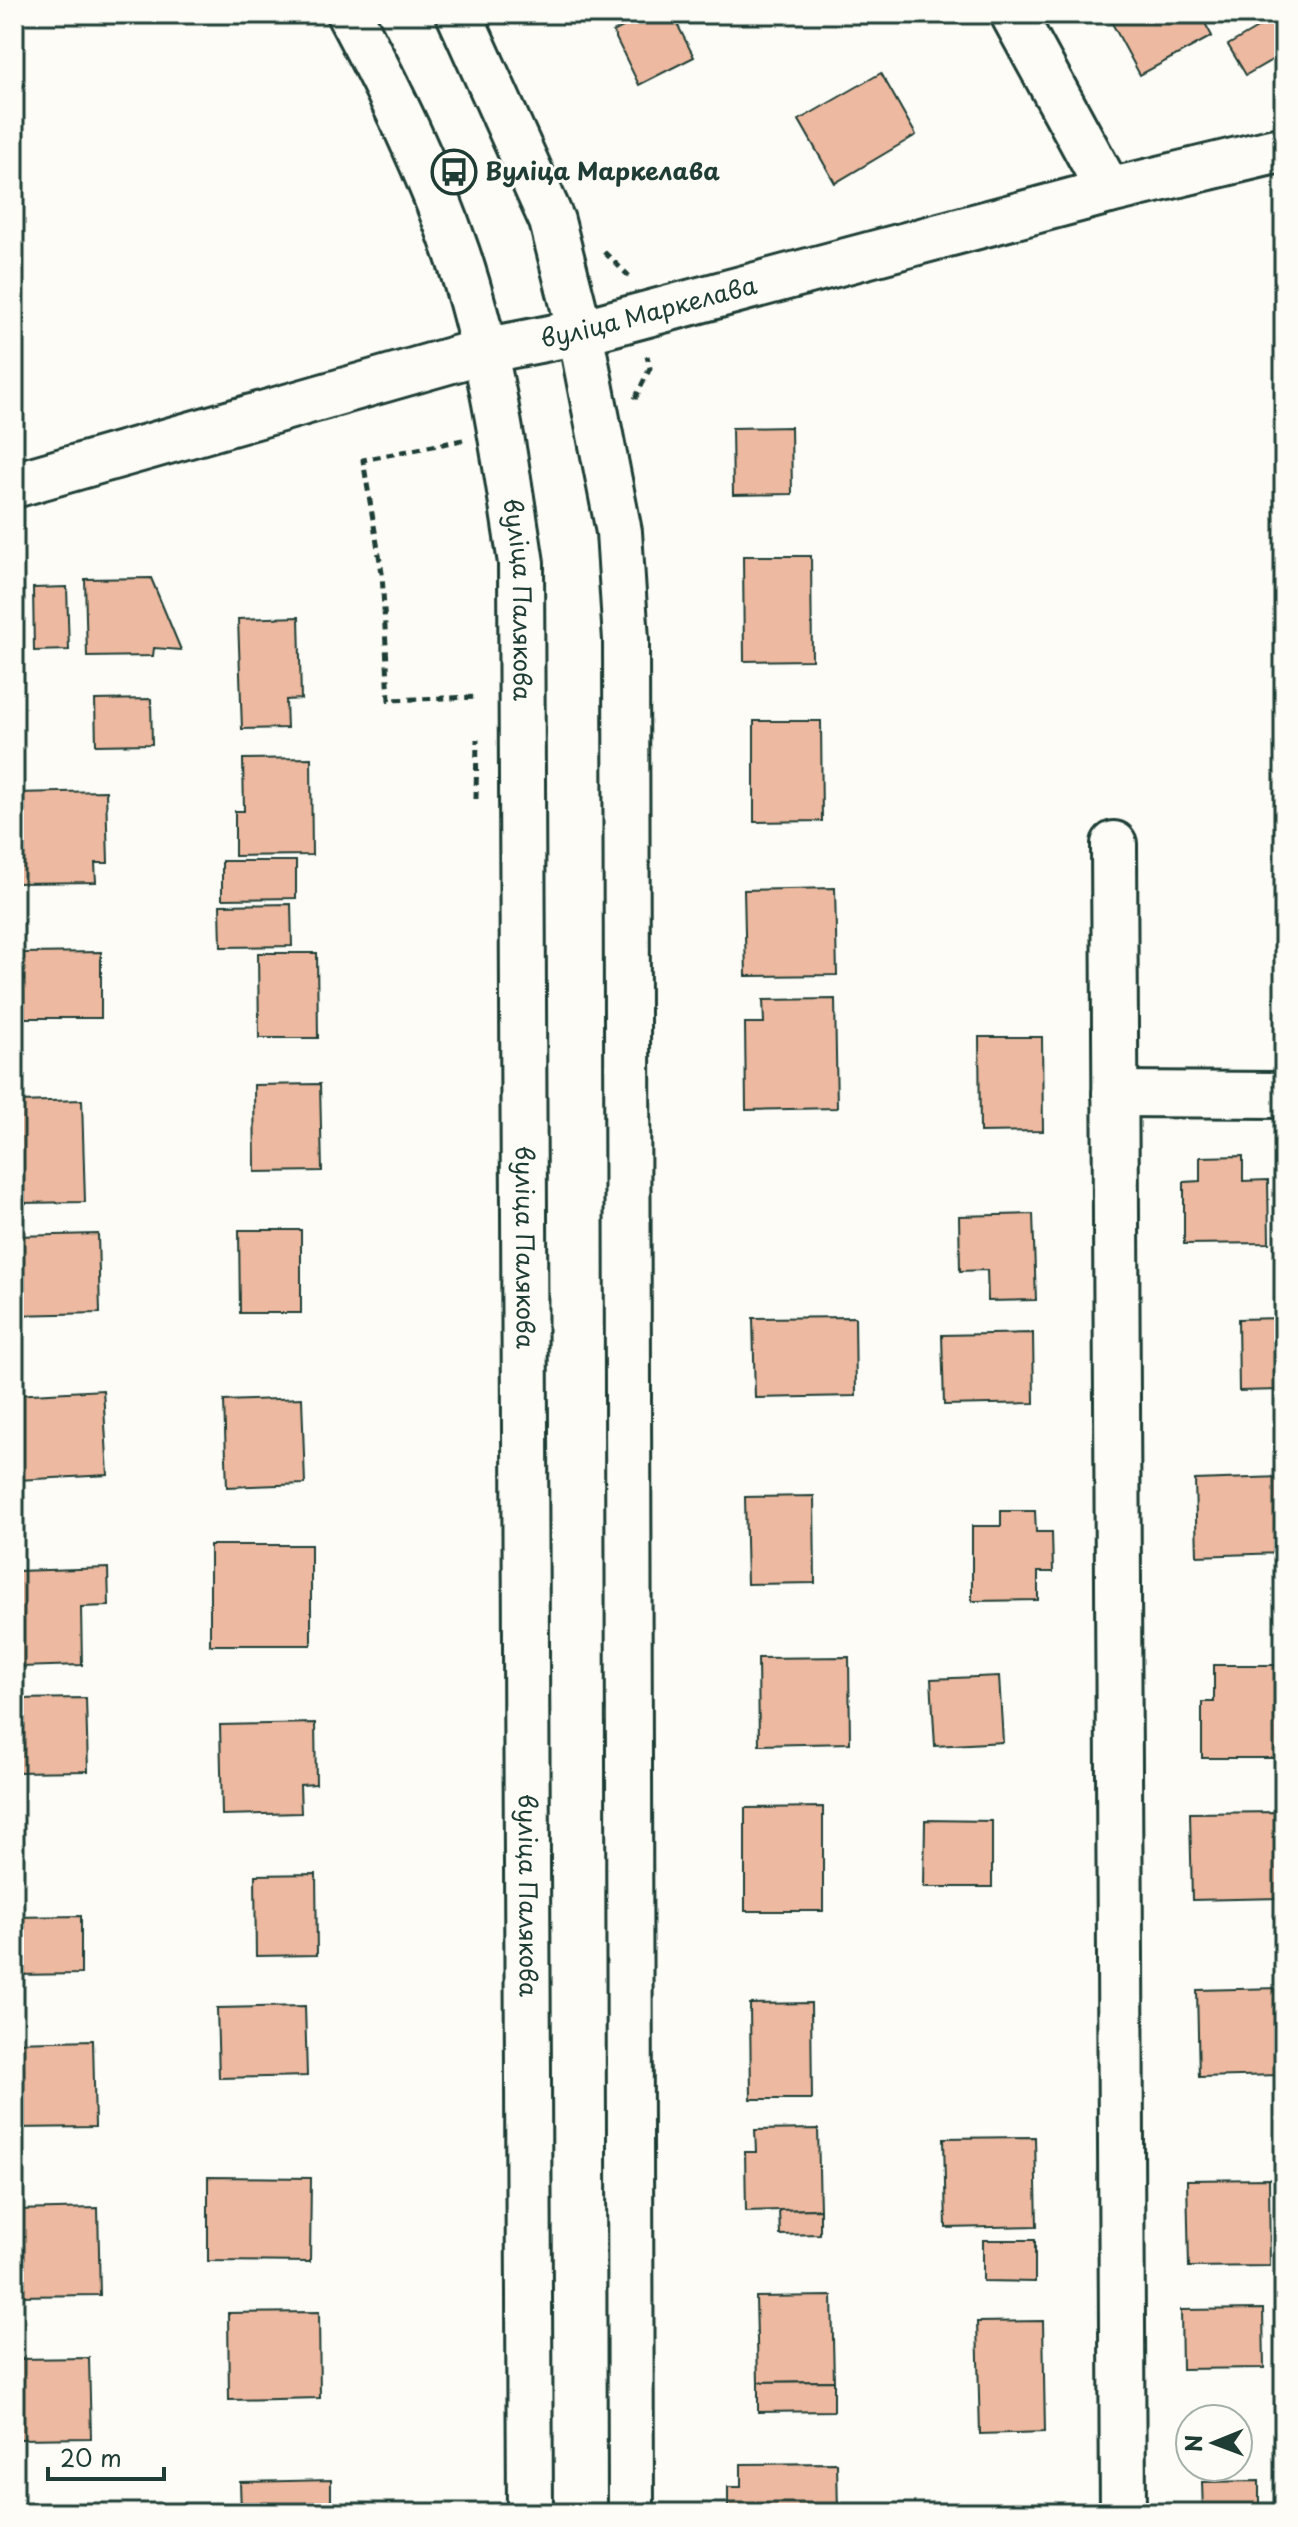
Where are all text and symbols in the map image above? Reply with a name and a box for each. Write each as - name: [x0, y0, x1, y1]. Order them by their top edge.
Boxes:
- bus stop icon: Вуліца Маркелава: [430, 148, 478, 196]
- place label: Вуліца Маркелава: [485, 152, 720, 188]
- street label: вуліца Маркелава: [537, 266, 760, 355]
- street label: вуліца Палякова: [495, 496, 542, 701]
- street label: вуліца Палякова: [508, 1146, 545, 1349]
- street label: вуліца Палякова: [511, 1794, 548, 1997]
- north arrow: [1174, 2403, 1254, 2483]
- scale bar: [48, 2431, 164, 2481]
- text: N: [1176, 2434, 1209, 2452]
- text: 20 m: [60, 2439, 122, 2475]

